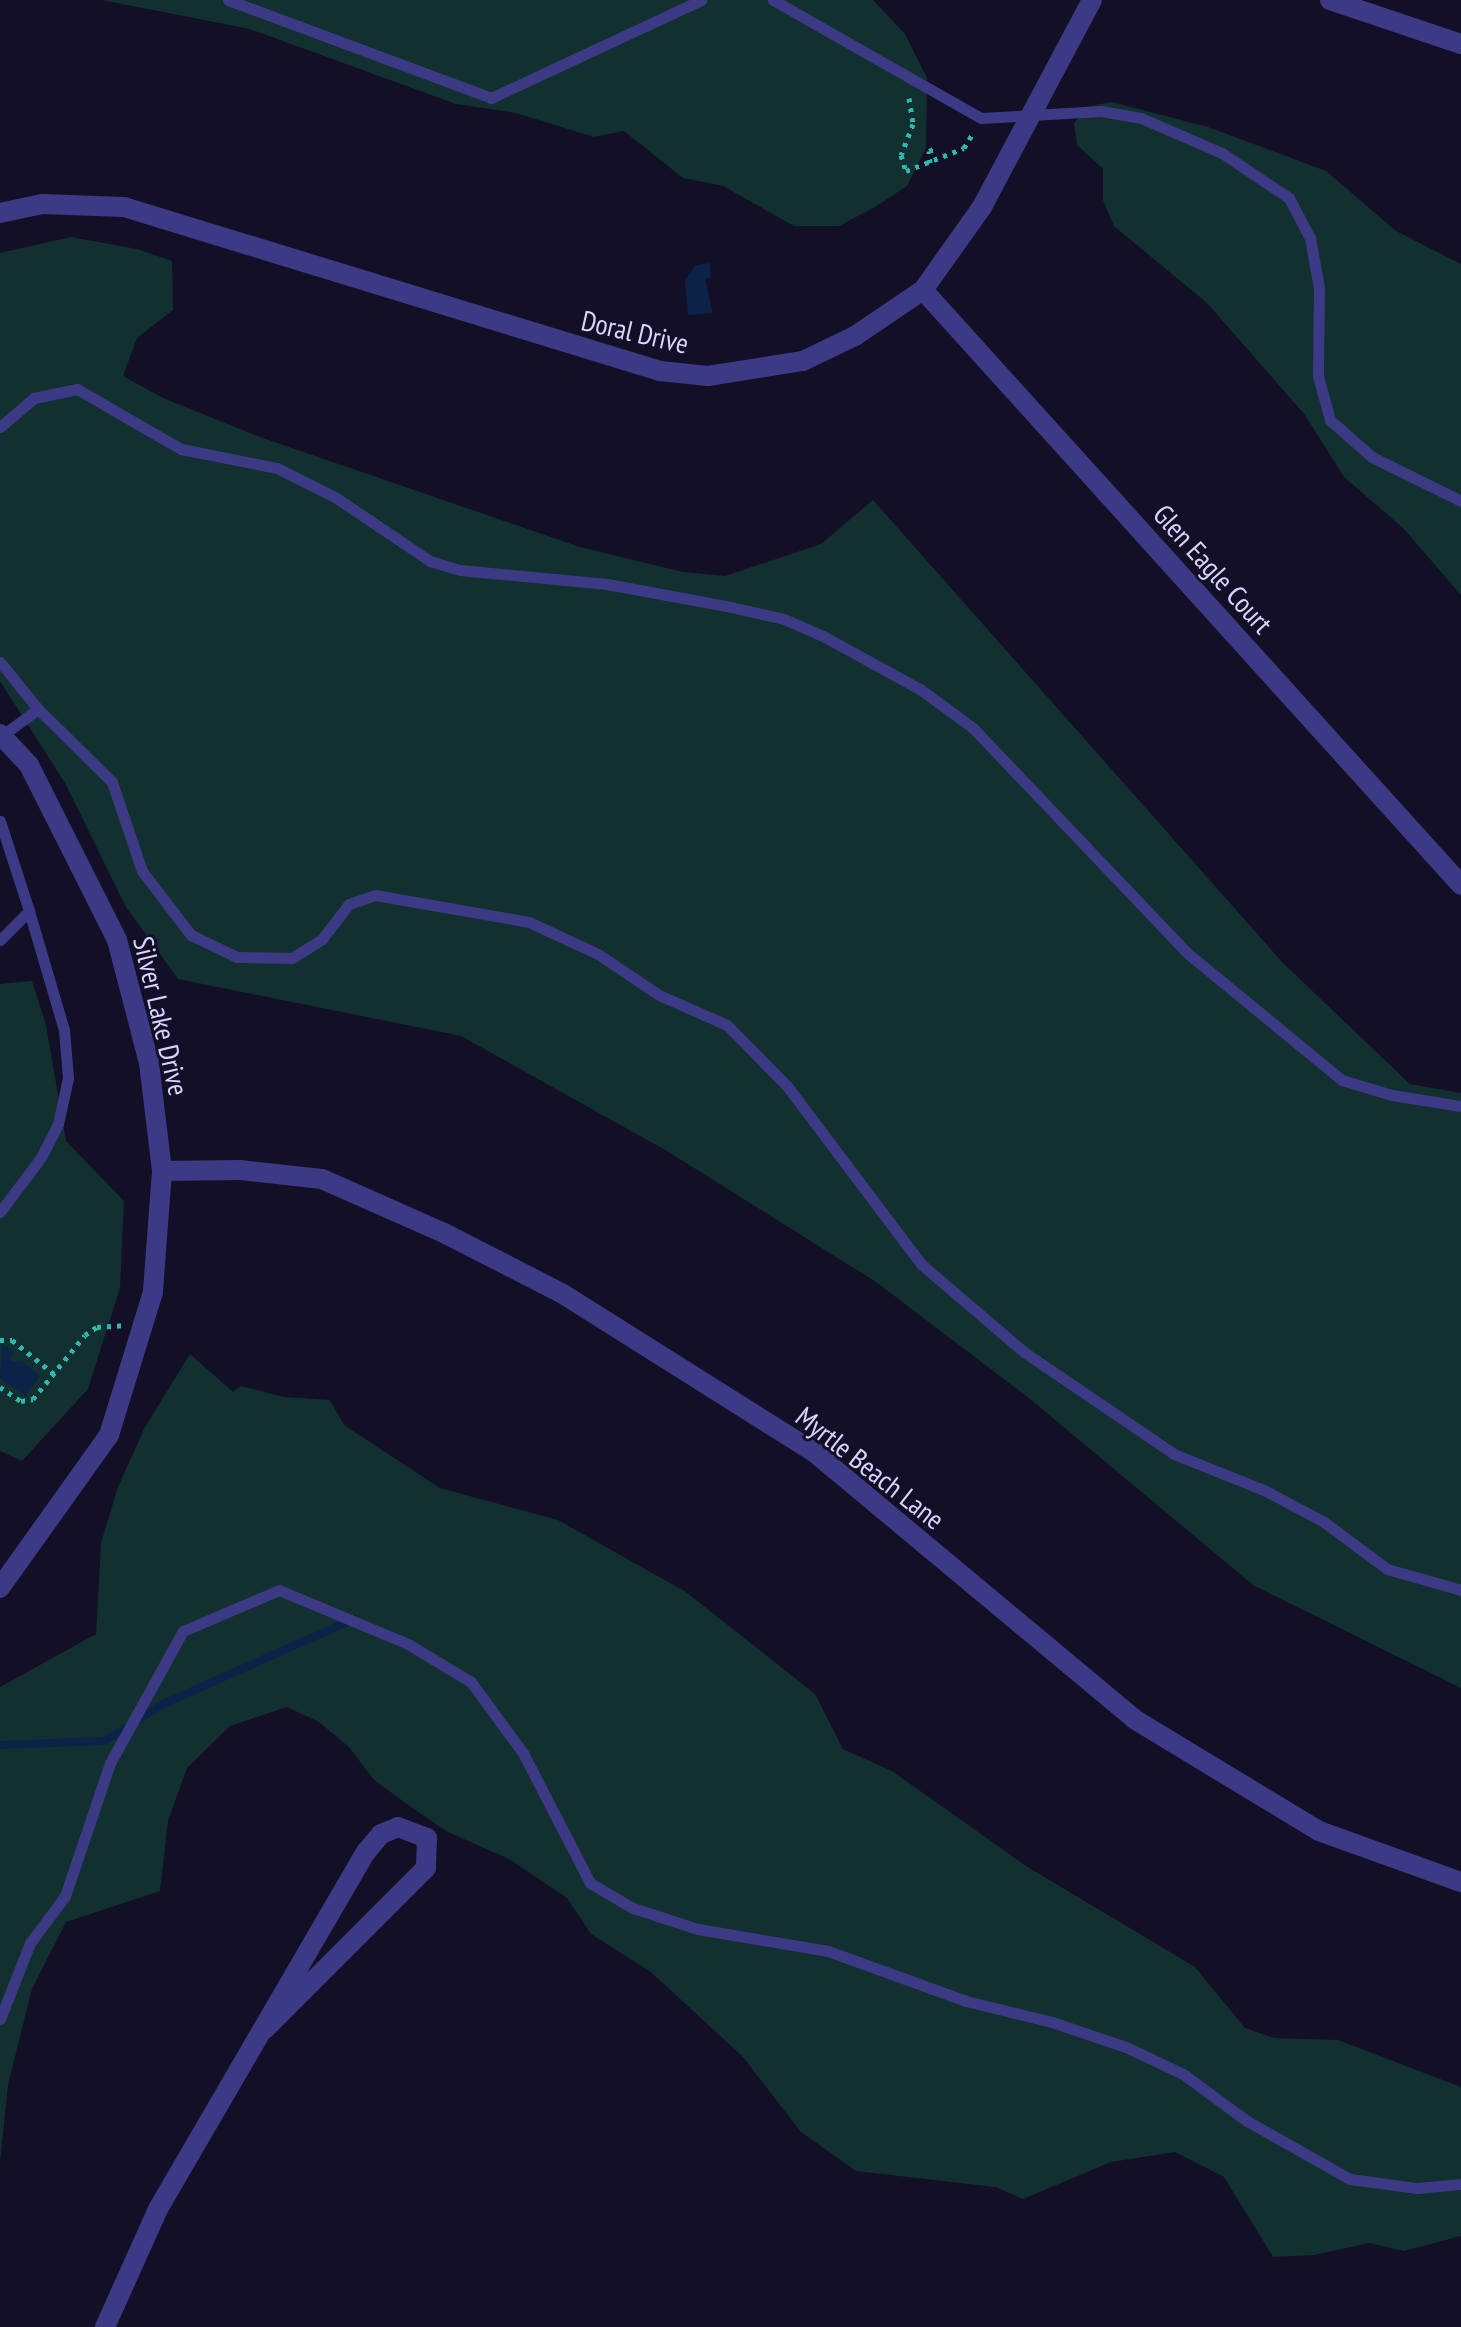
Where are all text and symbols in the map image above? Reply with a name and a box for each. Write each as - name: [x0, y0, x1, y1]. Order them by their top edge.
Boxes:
- street label: Doral Drive: [578, 303, 692, 361]
- street label: Glen Eagle Court: [1146, 498, 1280, 640]
- street label: Silver Lake Drive: [126, 933, 196, 1099]
- street label: Myrtle Beach Lane: [789, 1400, 951, 1536]

